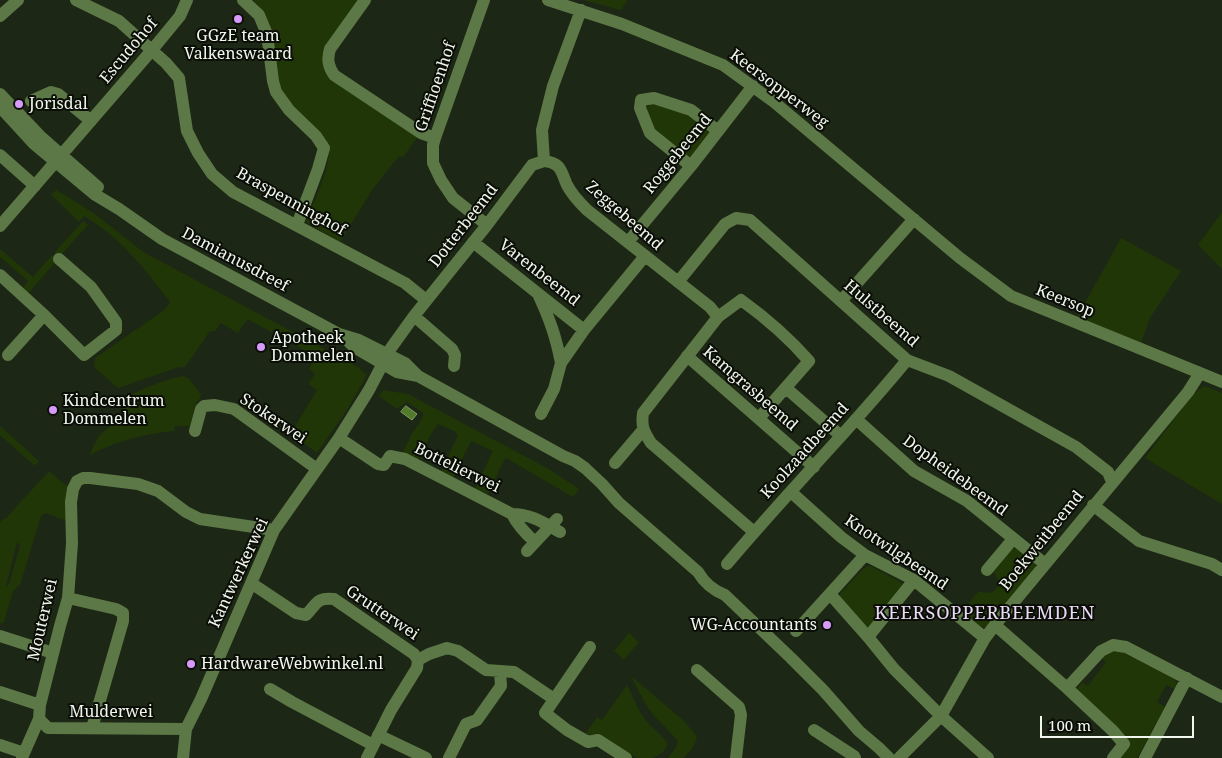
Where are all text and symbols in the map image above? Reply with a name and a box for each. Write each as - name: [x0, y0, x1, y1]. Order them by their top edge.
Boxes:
- marker: GGzE team Valkenswaard: [232, 13, 244, 25]
- street label: Escudohof: [96, 14, 162, 88]
- place label: GGzE team Valkenswaard: [184, 26, 292, 64]
- street label: Griffioenhof: [412, 40, 460, 134]
- street label: Keersopperweg: [726, 46, 832, 132]
- place label: Jorisdal: [29, 94, 88, 114]
- marker: Jorisdal: [13, 98, 25, 110]
- street label: Roggebeemd: [640, 110, 716, 198]
- street label: Braspenninghof: [233, 164, 349, 240]
- street label: Zeggebeemd: [582, 177, 666, 255]
- street label: Dotterbeemd: [426, 181, 502, 271]
- street label: Damianusdreef: [178, 224, 292, 296]
- street label: Varenbeemd: [495, 236, 583, 310]
- street label: Hulstbeemd: [840, 276, 922, 352]
- street label: Keersop: [1033, 281, 1097, 321]
- place label: Apotheek Dommelen: [271, 328, 355, 366]
- marker: Apotheek Dommelen: [255, 341, 267, 353]
- street label: Kamgrasbeemd: [699, 343, 801, 435]
- street label: Stokerwei: [236, 390, 310, 448]
- place label: Kindcentrum Dommelen: [63, 391, 165, 429]
- street label: Koolzaadbeemd: [757, 399, 853, 503]
- marker: Kindcentrum Dommelen: [47, 404, 59, 416]
- street label: Dopheidebeemd: [899, 432, 1011, 520]
- street label: Bottelierwei: [411, 439, 503, 497]
- street label: Boekweitbeemd: [996, 487, 1088, 595]
- street label: Knotwilgbeemd: [841, 511, 951, 595]
- street label: Kantwerkerwei: [205, 515, 273, 631]
- street label: Mouterwei: [24, 577, 62, 663]
- street label: Grutterwei: [342, 582, 422, 644]
- district label: KEERSOPPERBEEMDEN: [872, 603, 1098, 625]
- place label: WG-Accountants: [690, 615, 817, 635]
- marker: WG-Accountants: [821, 619, 833, 631]
- place label: HardwareWebwinkel.nl: [201, 654, 383, 674]
- marker: HardwareWebwinkel.nl: [185, 658, 197, 670]
- street label: Mulderwei: [69, 702, 153, 722]
- scale bar: [1042, 706, 1196, 738]
- text: 100 m: [1048, 715, 1091, 735]

